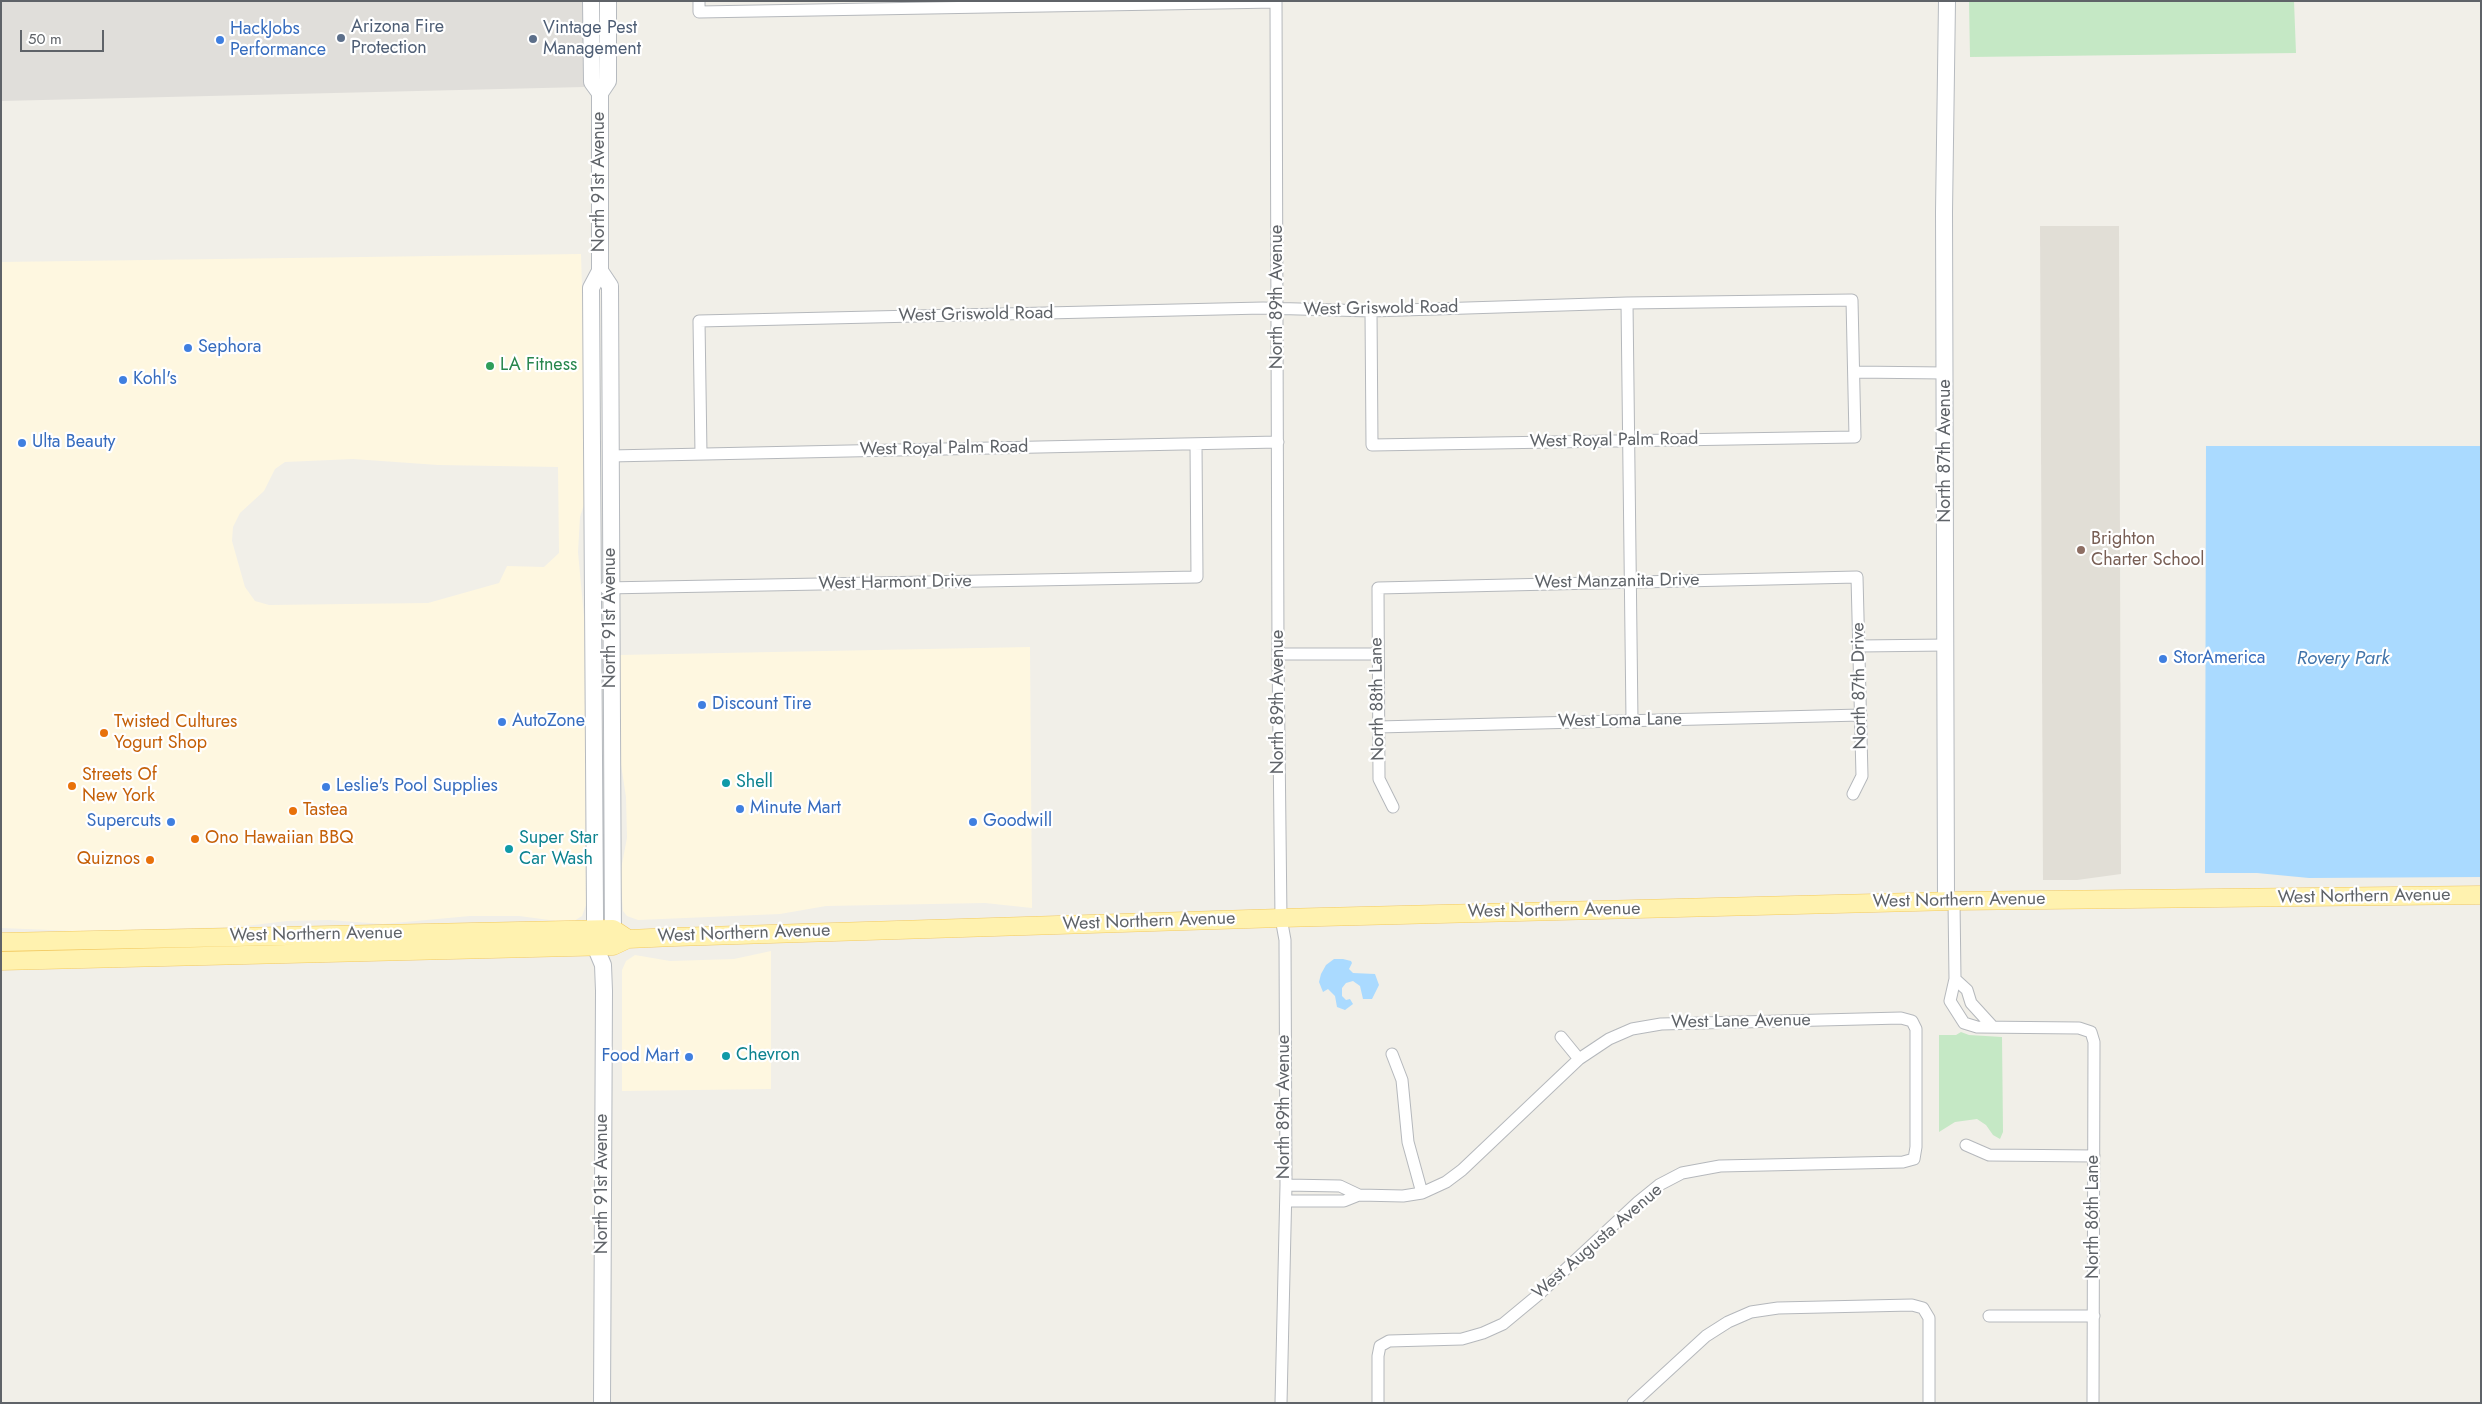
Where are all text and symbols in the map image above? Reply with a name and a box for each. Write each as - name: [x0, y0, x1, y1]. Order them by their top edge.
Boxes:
- place label: Arizona Fire Protection: [351, 17, 444, 59]
- place label: Vintage Pest Management: [543, 18, 641, 60]
- place label: HackJobs Performance: [230, 19, 326, 62]
- scale bar: [22, 20, 106, 52]
- text: 50 m: [28, 28, 62, 50]
- marker: Arizona Fire Protection: [335, 32, 347, 44]
- marker: Vintage Pest Management: [527, 33, 539, 45]
- marker: HackJobs Performance: [214, 34, 226, 46]
- street label: North 91st Avenue: [589, 112, 611, 252]
- street label: North 89th Avenue: [1267, 225, 1289, 369]
- street label: West Griswold Road: [1303, 297, 1459, 321]
- street label: West Griswold Road: [898, 303, 1054, 327]
- place label: Sephora: [198, 337, 262, 359]
- marker: Sephora: [182, 342, 194, 354]
- place label: LA Fitness: [500, 355, 577, 377]
- marker: LA Fitness: [484, 360, 496, 372]
- place label: Kohl's: [133, 369, 177, 391]
- marker: Kohl's: [117, 374, 129, 386]
- street label: North 87th Avenue: [1935, 379, 1957, 523]
- street label: West Royal Palm Road: [1529, 429, 1699, 453]
- place label: Ulta Beauty: [32, 432, 115, 454]
- marker: Ulta Beauty: [16, 437, 28, 449]
- street label: West Royal Palm Road: [859, 437, 1029, 461]
- place label: Brighton Charter School: [2091, 529, 2204, 572]
- marker: Brighton Charter School: [2075, 544, 2087, 556]
- street label: North 91st Avenue: [600, 548, 622, 688]
- street label: West Manzanita Drive: [1534, 570, 1700, 594]
- street label: West Harmont Drive: [818, 571, 972, 595]
- street label: North 87th Drive: [1848, 622, 1872, 750]
- street label: North 89th Avenue: [1268, 630, 1290, 774]
- street label: North 88th Lane: [1366, 637, 1390, 761]
- place label: StorAmerica: [2173, 648, 2265, 670]
- water label: Rovery Park: [2297, 648, 2389, 670]
- marker: StorAmerica: [2157, 653, 2169, 665]
- place label: Discount Tire: [712, 694, 811, 716]
- marker: Discount Tire: [696, 699, 708, 711]
- street label: West Loma Lane: [1558, 709, 1682, 733]
- place label: AutoZone: [512, 711, 585, 733]
- place label: Twisted Cultures Yogurt Shop: [114, 712, 237, 754]
- marker: AutoZone: [496, 716, 508, 728]
- marker: Twisted Cultures Yogurt Shop: [98, 727, 110, 739]
- place label: Streets Of New York: [82, 765, 157, 808]
- place label: Shell: [736, 772, 773, 794]
- place label: Leslie's Pool Supplies: [336, 776, 498, 798]
- marker: Shell: [720, 777, 732, 789]
- marker: Streets Of New York: [66, 780, 78, 792]
- marker: Leslie's Pool Supplies: [320, 781, 332, 793]
- place label: Minute Mart: [750, 798, 841, 820]
- place label: Tastea: [303, 800, 348, 822]
- marker: Minute Mart: [734, 803, 746, 815]
- marker: Tastea: [287, 805, 299, 817]
- place label: Supercuts: [87, 811, 161, 833]
- place label: Goodwill: [983, 811, 1052, 833]
- marker: Supercuts: [165, 816, 177, 828]
- marker: Goodwill: [967, 816, 979, 828]
- place label: Ono Hawaiian BBQ: [205, 828, 353, 850]
- place label: Super Star Car Wash: [519, 828, 598, 871]
- marker: Ono Hawaiian BBQ: [189, 833, 201, 845]
- marker: Super Star Car Wash: [503, 843, 515, 855]
- place label: Quiznos: [77, 849, 140, 871]
- marker: Quiznos: [144, 854, 156, 866]
- street label: West Northern Avenue: [2277, 885, 2451, 909]
- street label: West Northern Avenue: [1872, 889, 2046, 913]
- street label: West Northern Avenue: [1467, 899, 1641, 923]
- street label: West Northern Avenue: [1062, 908, 1236, 936]
- street label: West Northern Avenue: [657, 920, 831, 948]
- street label: West Northern Avenue: [229, 923, 403, 947]
- street label: West Lane Avenue: [1671, 1010, 1811, 1034]
- street label: North 89th Avenue: [1274, 1035, 1296, 1179]
- place label: Chevron: [736, 1045, 800, 1067]
- place label: Food Mart: [601, 1046, 679, 1068]
- marker: Chevron: [720, 1050, 732, 1062]
- marker: Food Mart: [683, 1051, 695, 1063]
- street label: North 91st Avenue: [592, 1114, 614, 1254]
- street label: North 86th Lane: [2083, 1155, 2105, 1279]
- street label: West Augusta Avenue: [1529, 1180, 1667, 1304]

